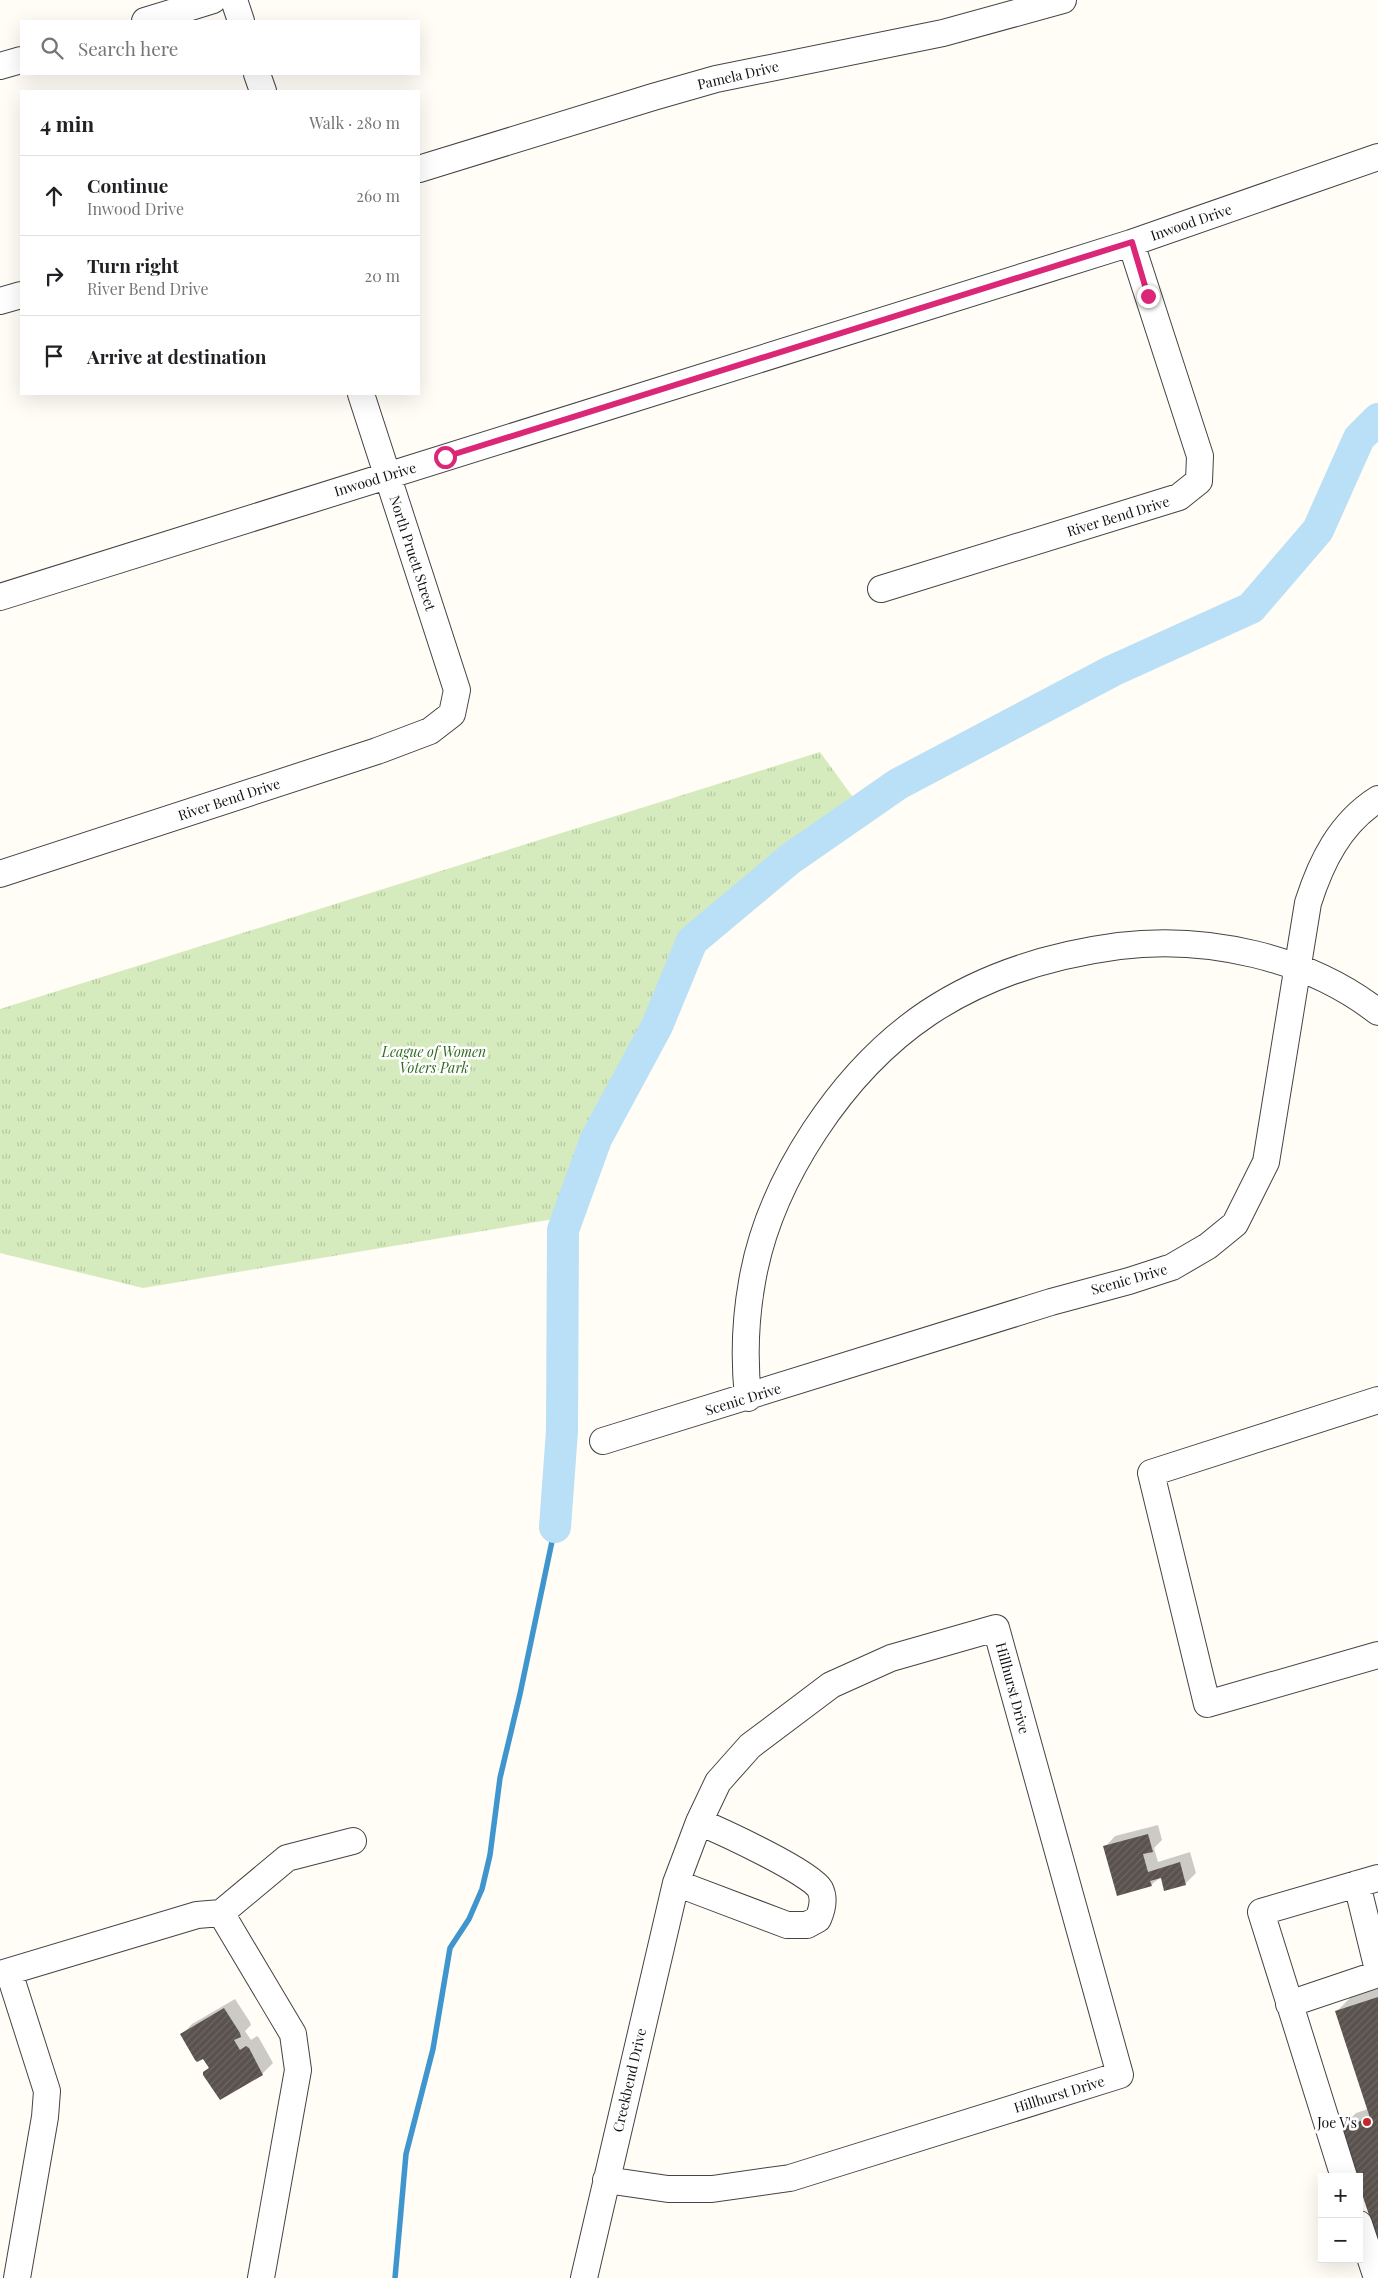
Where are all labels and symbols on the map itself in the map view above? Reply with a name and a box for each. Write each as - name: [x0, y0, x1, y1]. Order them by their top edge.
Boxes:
- street label: Pamela Drive: [695, 56, 781, 94]
- street label: Inwood Drive: [1148, 199, 1234, 245]
- route end: [1137, 285, 1160, 308]
- route start: [434, 446, 457, 469]
- street label: Inwood Drive: [332, 458, 418, 500]
- street label: River Bend Drive: [1064, 491, 1172, 541]
- street label: North Pruett Street: [385, 493, 441, 614]
- street label: River Bend Drive: [175, 774, 283, 824]
- park label: League of Women Voters Park: [381, 1042, 486, 1077]
- street label: Scenic Drive: [1089, 1259, 1169, 1299]
- street label: Scenic Drive: [703, 1378, 783, 1420]
- street label: Hillhurst Drive: [992, 1640, 1034, 1736]
- street label: Creekbend Drive: [608, 2026, 650, 2134]
- street label: Hillhurst Drive: [1011, 2071, 1107, 2117]
- place label: Joe V's: [1316, 2113, 1357, 2132]
- marker: Joe V's: [1361, 2116, 1373, 2128]

